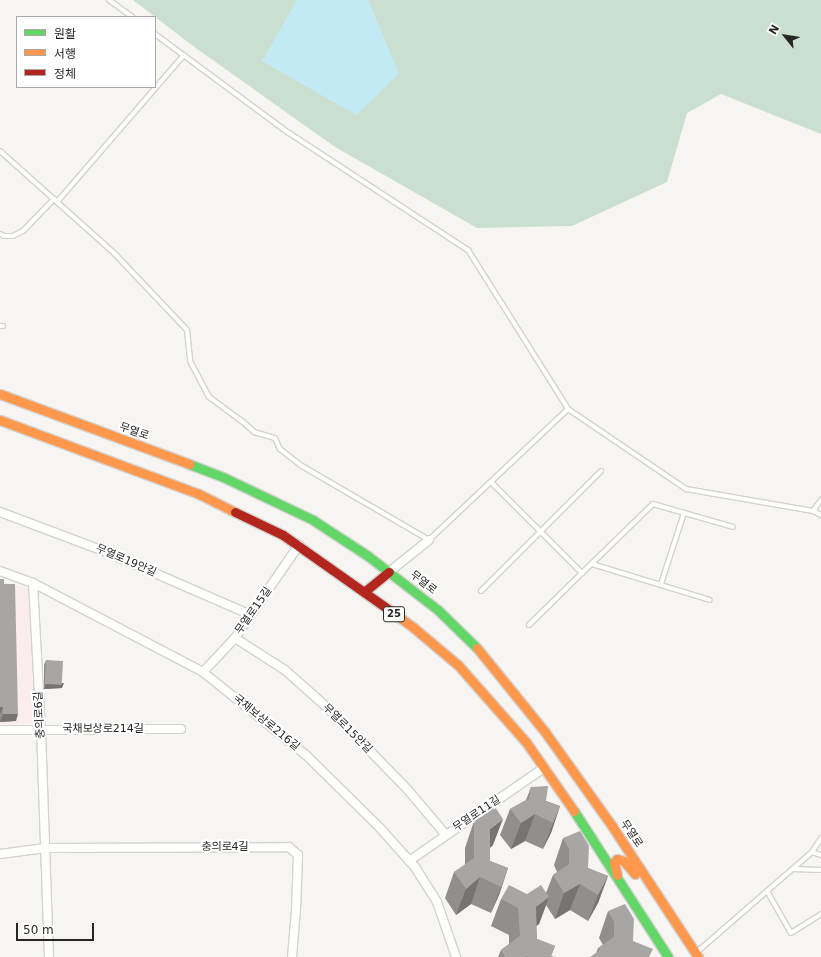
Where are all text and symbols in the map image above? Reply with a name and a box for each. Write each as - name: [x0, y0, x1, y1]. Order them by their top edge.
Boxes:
- legend: [16, 16, 156, 88]
- north arrow: [765, 16, 805, 56]
- text: N: [766, 23, 782, 37]
- text: 원활: [54, 27, 76, 41]
- text: 서행: [54, 47, 76, 61]
- text: 정체: [54, 67, 76, 81]
- street label: 무열로: [117, 421, 151, 443]
- street label: 무열로19안길: [94, 542, 158, 580]
- street label: 무열로: [407, 568, 439, 598]
- street label: 무열로15길: [233, 585, 275, 637]
- road number: 25: [383, 606, 405, 622]
- street label: 충의로6길: [32, 691, 48, 739]
- street label: 국채보상로216길: [230, 692, 302, 754]
- street label: 무열로15안길: [319, 701, 375, 757]
- street label: 국채보상로214길: [62, 722, 144, 736]
- street label: 무열로11길: [451, 793, 503, 835]
- street label: 무열로: [617, 818, 645, 850]
- street label: 충의로4길: [201, 840, 249, 854]
- scale bar: [18, 915, 96, 941]
- text: 50 m: [23, 923, 54, 937]

